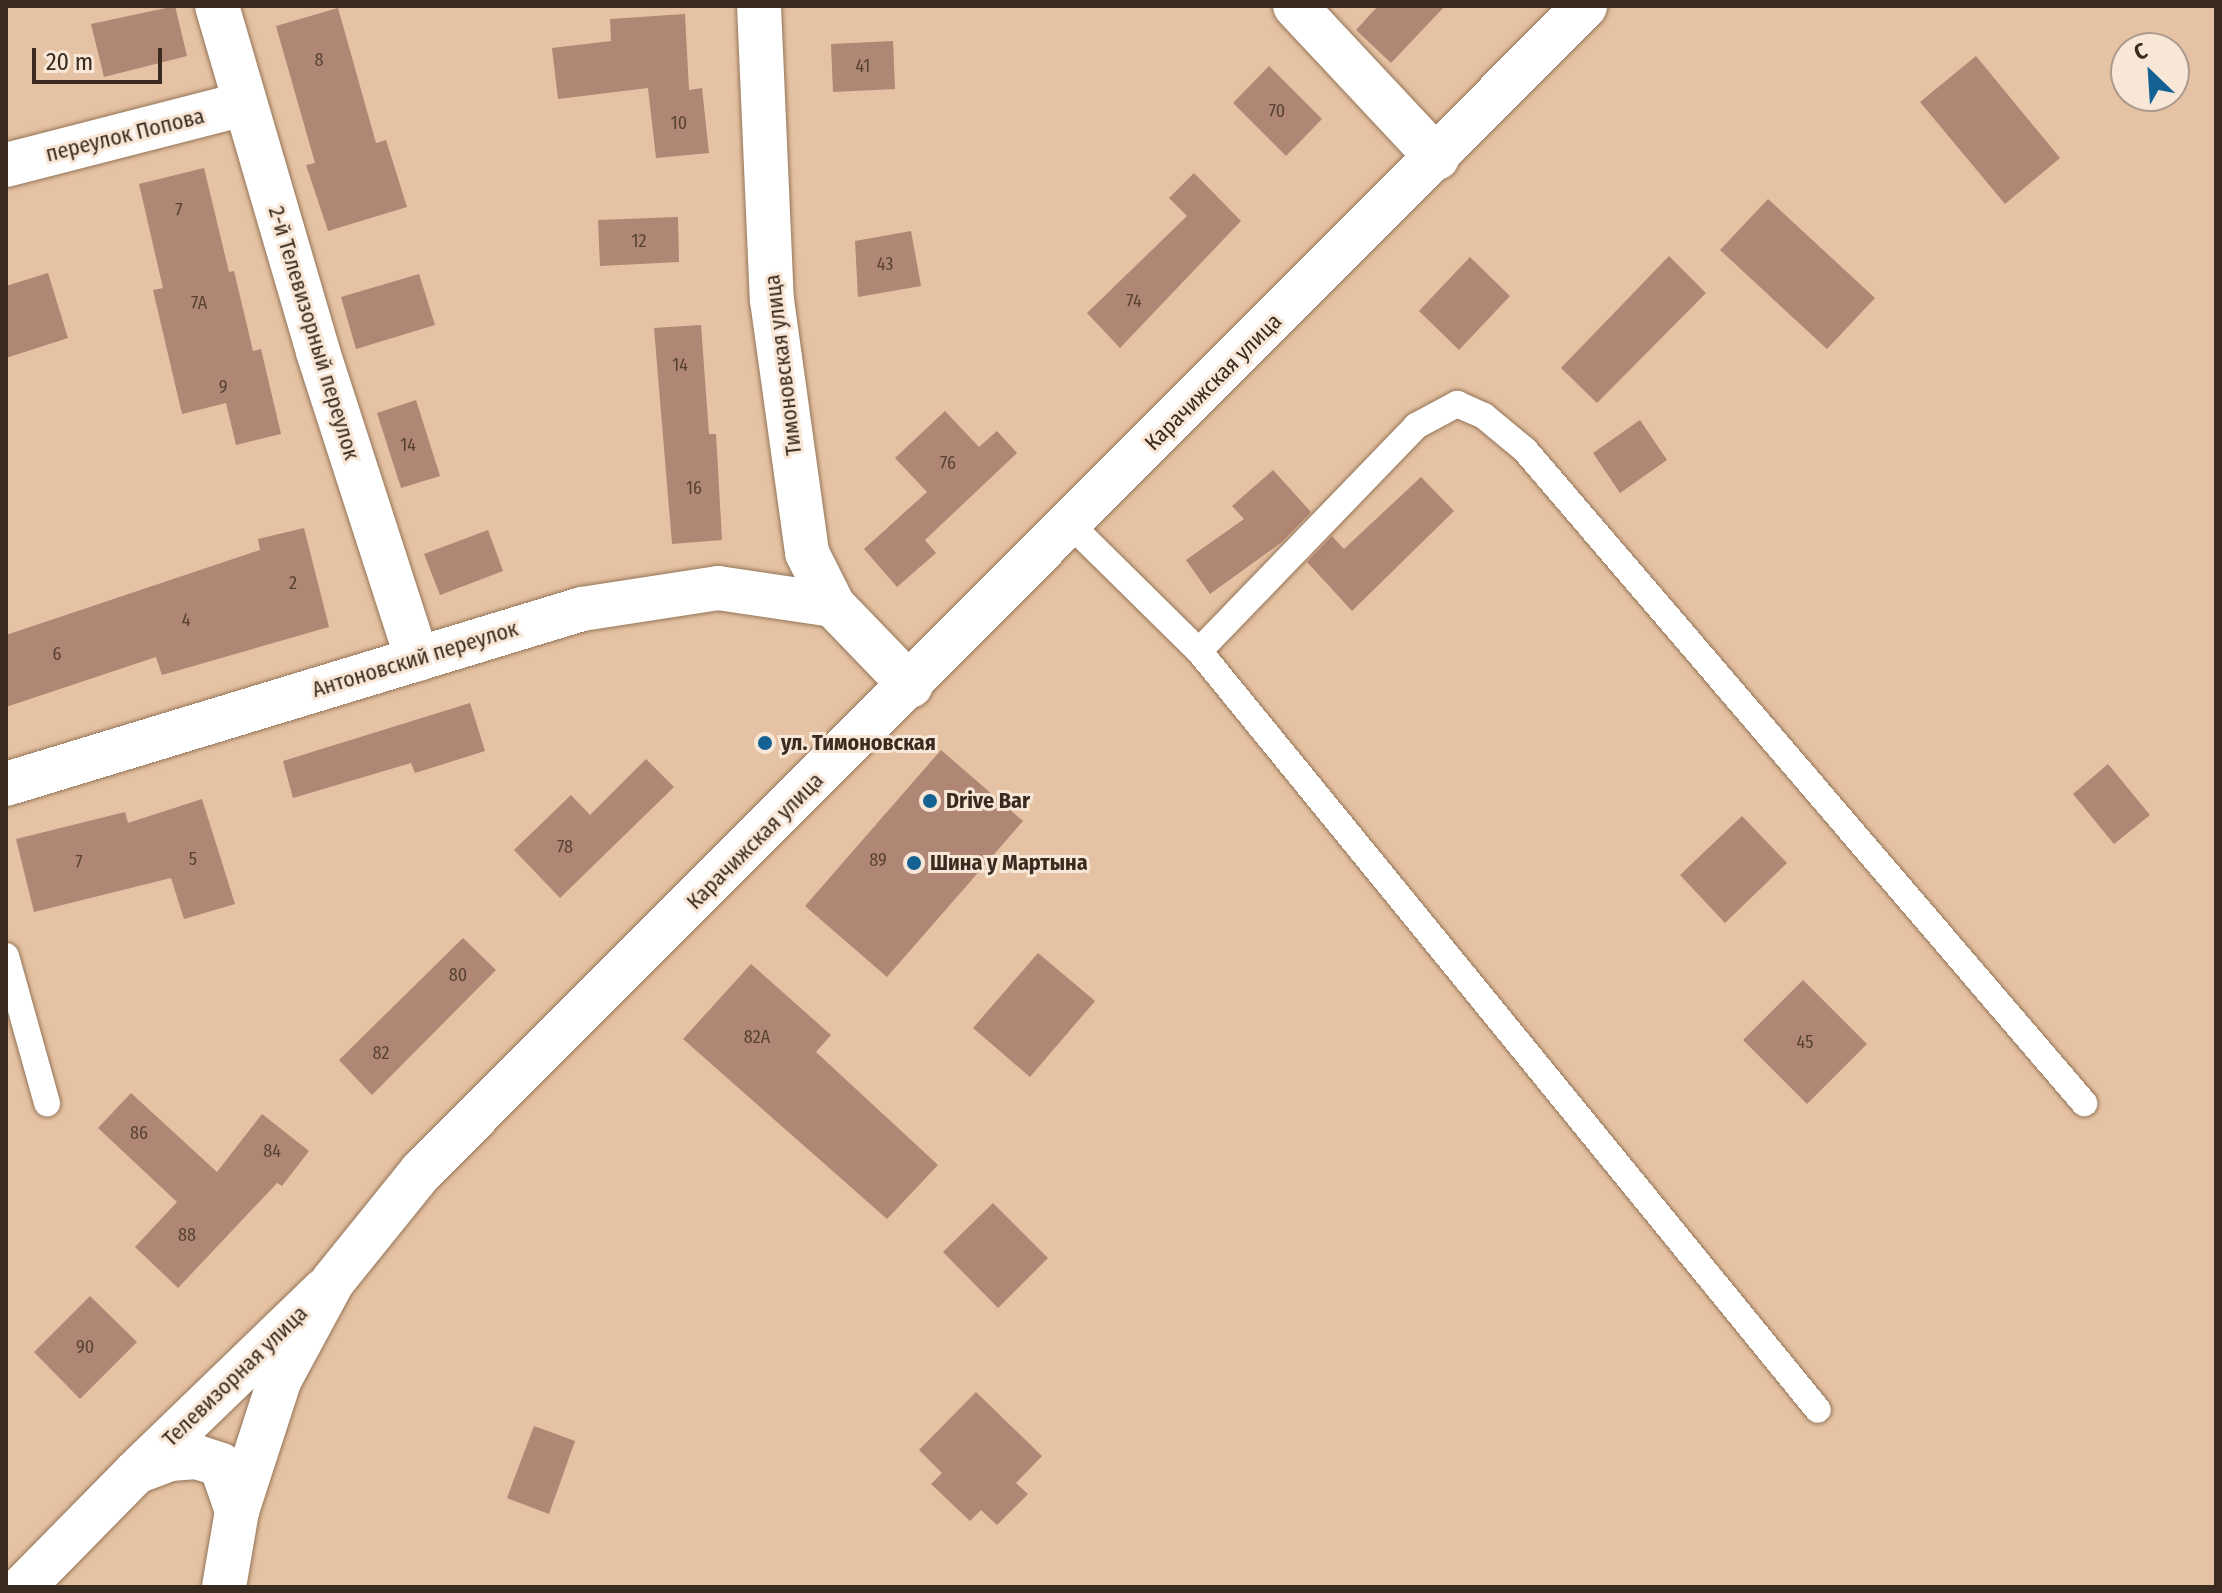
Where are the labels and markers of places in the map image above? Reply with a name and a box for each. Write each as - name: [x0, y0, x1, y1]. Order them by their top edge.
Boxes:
- place label: ул. Тимоновская: [781, 730, 936, 756]
- marker: ул. Тимоновская: [756, 734, 774, 752]
- place label: Drive Bar: [946, 788, 1030, 814]
- marker: Drive Bar: [921, 792, 939, 810]
- place label: Шина у Мартына: [930, 850, 1088, 876]
- marker: Шина у Мартына: [905, 854, 923, 872]

